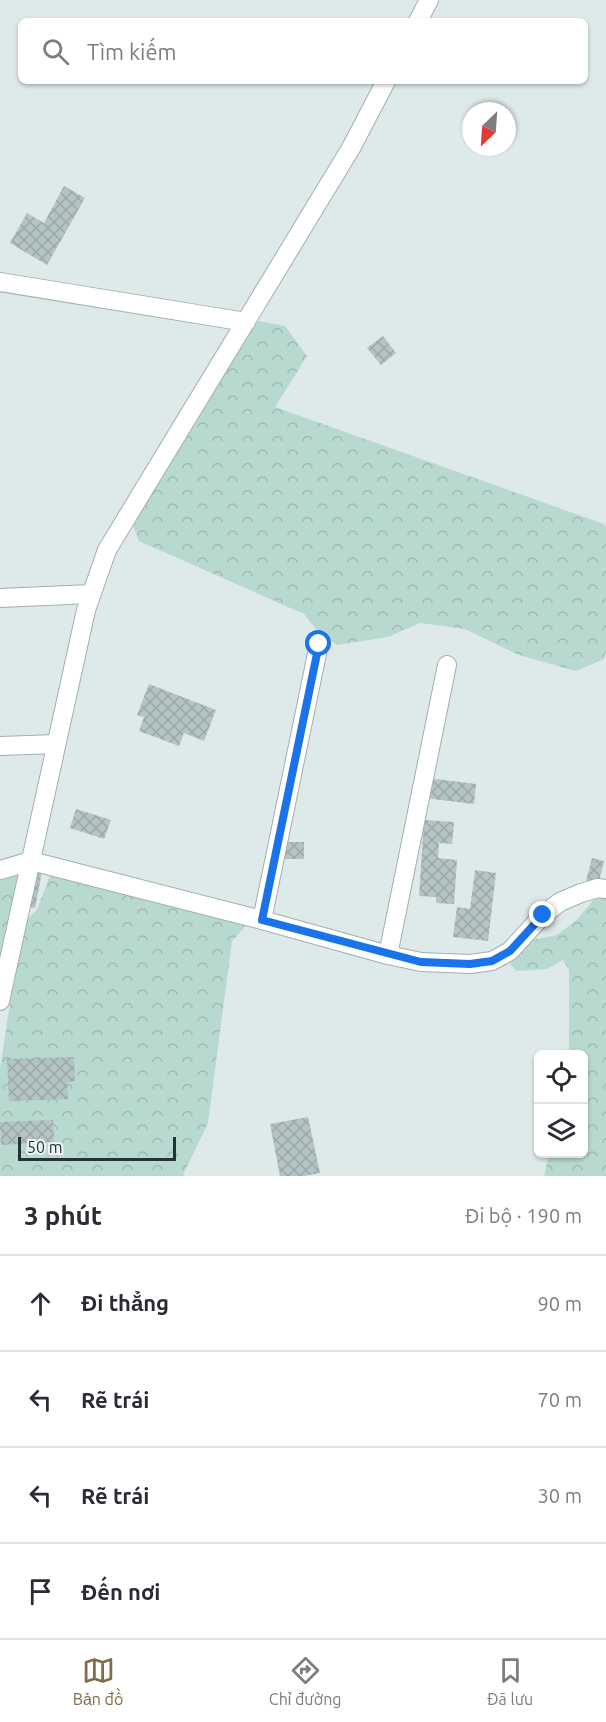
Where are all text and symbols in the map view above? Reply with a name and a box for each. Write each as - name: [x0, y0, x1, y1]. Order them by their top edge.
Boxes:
- search box: [18, 18, 588, 84]
- icon: search: [39, 35, 72, 68]
- text: Tìm kiếm: [87, 39, 177, 64]
- north arrow: [462, 102, 516, 156]
- route start: [305, 630, 331, 656]
- route end: [529, 901, 555, 927]
- map controls: [534, 1050, 588, 1158]
- button: locate: [534, 1050, 588, 1104]
- button: layers: [534, 1104, 588, 1158]
- scale bar: [18, 1134, 176, 1162]
- text: 50 m: [27, 1138, 63, 1156]
- text: 3 phút: [24, 1201, 102, 1230]
- text: Đi bộ · 190 m: [465, 1204, 582, 1227]
- icon: ahead: [24, 1287, 57, 1320]
- text: Đi thẳng: [81, 1290, 169, 1315]
- text: 90 m: [538, 1292, 582, 1315]
- icon: left: [24, 1383, 57, 1416]
- text: Rẽ trái: [81, 1387, 149, 1412]
- text: 70 m: [538, 1388, 582, 1411]
- icon: left: [24, 1479, 57, 1512]
- text: Rẽ trái: [81, 1483, 149, 1508]
- text: 30 m: [538, 1484, 582, 1507]
- icon: arrive: [24, 1575, 57, 1608]
- text: Đến nơi: [81, 1579, 160, 1604]
- tab: Bản đồ: [73, 1654, 123, 1709]
- tab: Chỉ đường: [269, 1654, 342, 1709]
- tab: Đã lưu: [487, 1654, 533, 1708]

